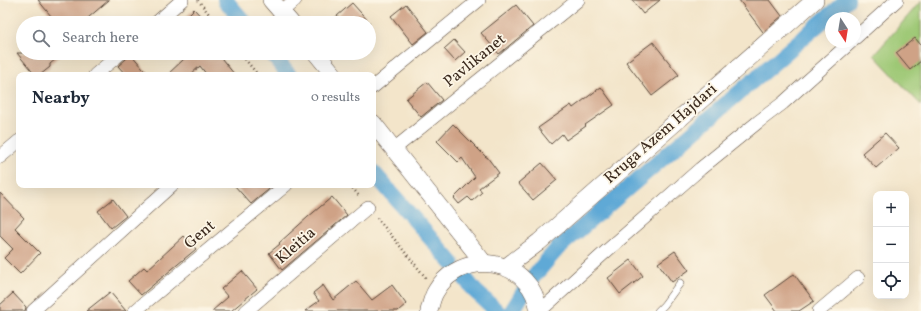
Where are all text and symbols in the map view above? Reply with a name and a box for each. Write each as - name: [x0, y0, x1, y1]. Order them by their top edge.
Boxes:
- north arrow: [825, 12, 861, 48]
- search box: [16, 16, 376, 60]
- icon: search: [30, 27, 52, 49]
- text: Search here: [62, 28, 139, 49]
- street label: Pavlikanet: [439, 29, 511, 93]
- street label: Rruga Azem Hajdari: [600, 79, 722, 189]
- text: Nearby: [32, 87, 90, 110]
- text: 0 results: [311, 89, 360, 107]
- map controls: [873, 191, 909, 299]
- button: +: [873, 191, 909, 227]
- street label: Gent: [180, 215, 221, 254]
- street label: Kleitia: [271, 222, 321, 270]
- button: −: [873, 227, 909, 263]
- button: locate: [873, 263, 909, 299]

